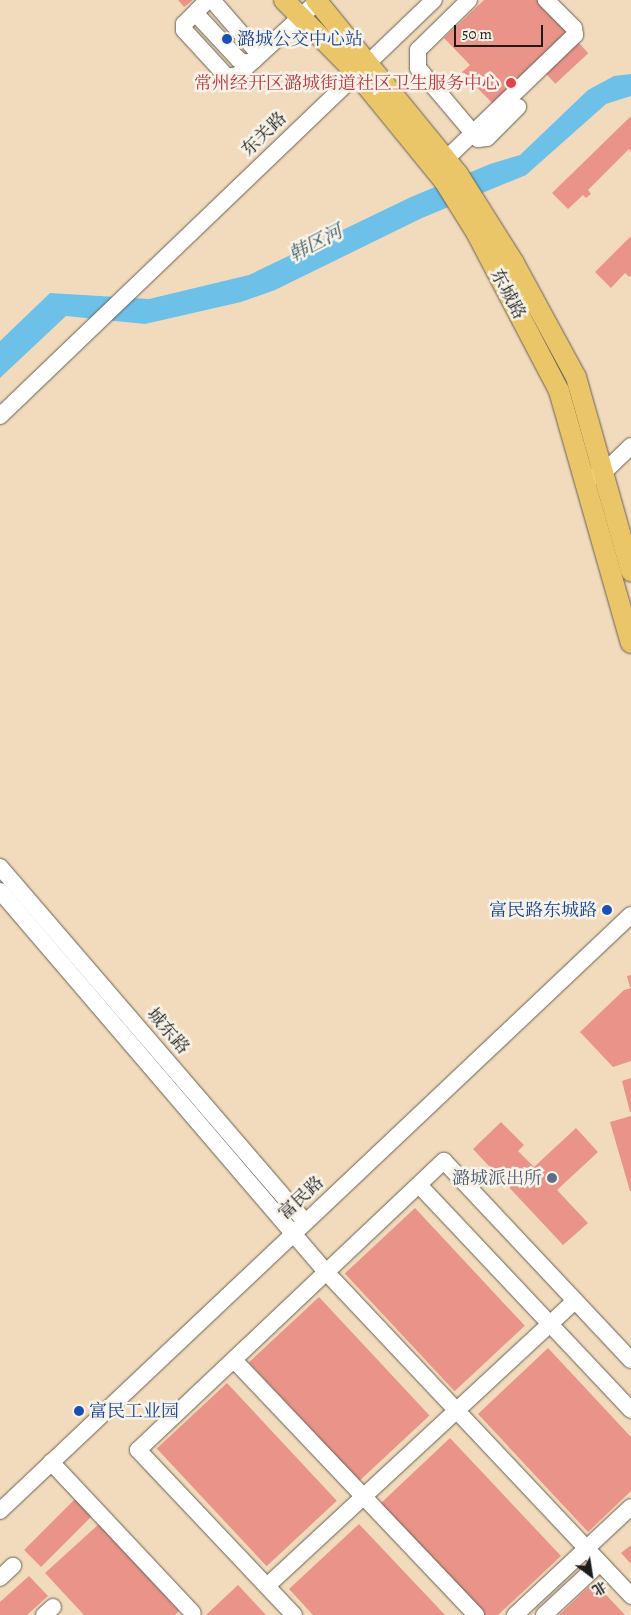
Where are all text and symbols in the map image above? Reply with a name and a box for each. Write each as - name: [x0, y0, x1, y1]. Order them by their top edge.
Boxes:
- scale bar: [456, 15, 545, 47]
- text: 50 m: [462, 24, 492, 44]
- place label: 潞城公交中心站: [237, 28, 363, 50]
- marker: 潞城公交中心站: [221, 33, 233, 45]
- place label: 常州经开区潞城街道社区卫生服务中心: [194, 72, 500, 94]
- marker: 常州经开区潞城街道社区卫生服务中心: [504, 76, 518, 90]
- street label: 东关路: [237, 107, 291, 161]
- water label: 韩区河: [285, 221, 347, 267]
- street label: 东城路: [486, 265, 530, 323]
- place label: 富民路东城路: [489, 899, 597, 921]
- marker: 富民路东城路: [601, 904, 613, 916]
- street label: 城东路: [142, 1004, 194, 1058]
- place label: 潞城派出所: [452, 1167, 542, 1189]
- street label: 富民路: [274, 1172, 328, 1224]
- marker: 潞城派出所: [546, 1172, 558, 1184]
- place label: 富民工业园: [89, 1400, 179, 1422]
- marker: 富民工业园: [73, 1405, 85, 1417]
- north arrow: [566, 1550, 616, 1600]
- text: 北: [588, 1577, 610, 1600]

